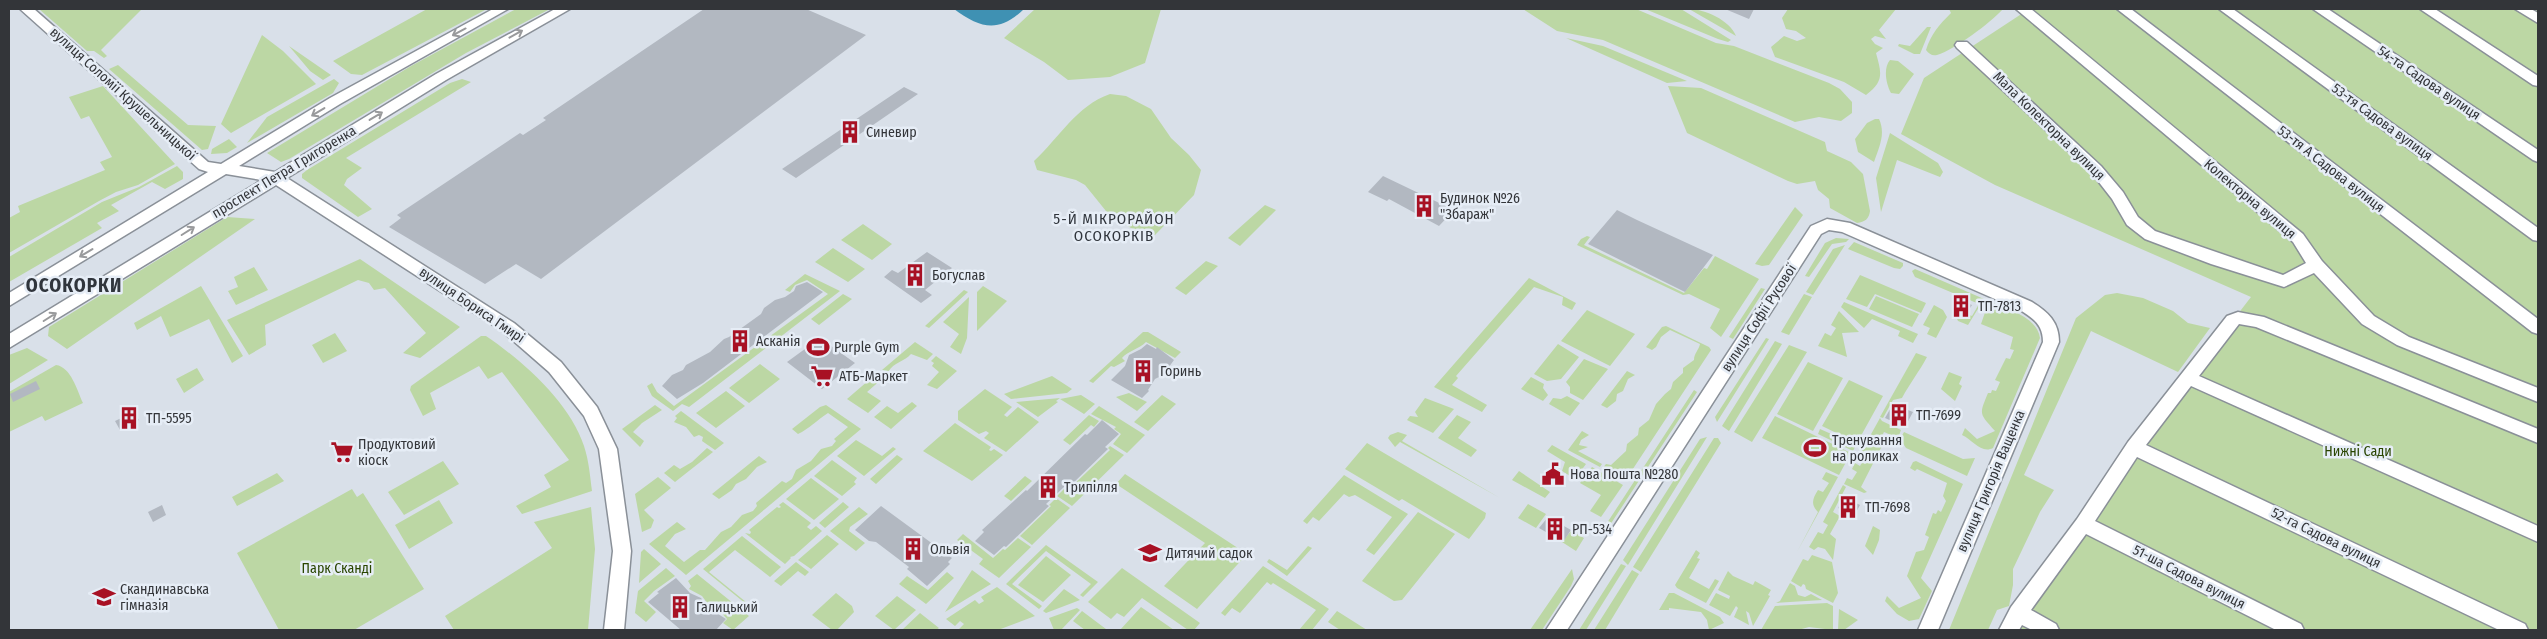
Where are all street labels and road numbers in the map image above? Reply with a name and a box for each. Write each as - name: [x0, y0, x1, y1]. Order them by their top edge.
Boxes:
- street label: вулиця Соломії Крушельницької: [46, 24, 200, 164]
- street label: 54-та Садова вулиця: [2374, 42, 2484, 124]
- street label: Мала Колекторна вулиця: [1989, 68, 2109, 184]
- street label: 53-тя Садова вулиця: [2328, 80, 2436, 164]
- street label: проспект Петра Григоренка: [209, 122, 359, 222]
- street label: 53-тя А Садова вулиця: [2274, 122, 2388, 216]
- street label: Колекторна вулиця: [2201, 156, 2299, 242]
- street label: вулиця Софії Русової: [1718, 261, 1800, 375]
- street label: вулиця Бориса Гмирі: [416, 263, 528, 347]
- street label: вулиця Григорія Ващенка: [1953, 407, 2029, 554]
- street label: 52-га Садова вулиця: [2268, 504, 2384, 572]
- street label: 51-ша Садова вулиця: [2130, 541, 2248, 613]

